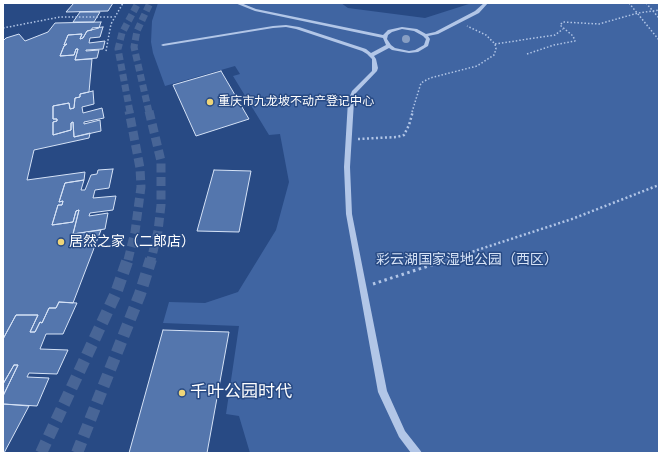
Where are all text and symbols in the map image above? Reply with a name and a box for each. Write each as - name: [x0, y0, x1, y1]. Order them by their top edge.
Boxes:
- place label: 重庆市九龙坡不动产登记中心: [218, 95, 374, 109]
- marker: 重庆市九龙坡不动产登记中心: [205, 97, 215, 107]
- place label: 居然之家（二郎店）: [69, 234, 195, 250]
- marker: 居然之家（二郎店）: [56, 237, 66, 247]
- park label: 彩云湖国家湿地公园（西区）: [376, 252, 558, 268]
- place label: 千叶公园时代: [190, 383, 292, 403]
- marker: 千叶公园时代: [177, 388, 187, 398]

